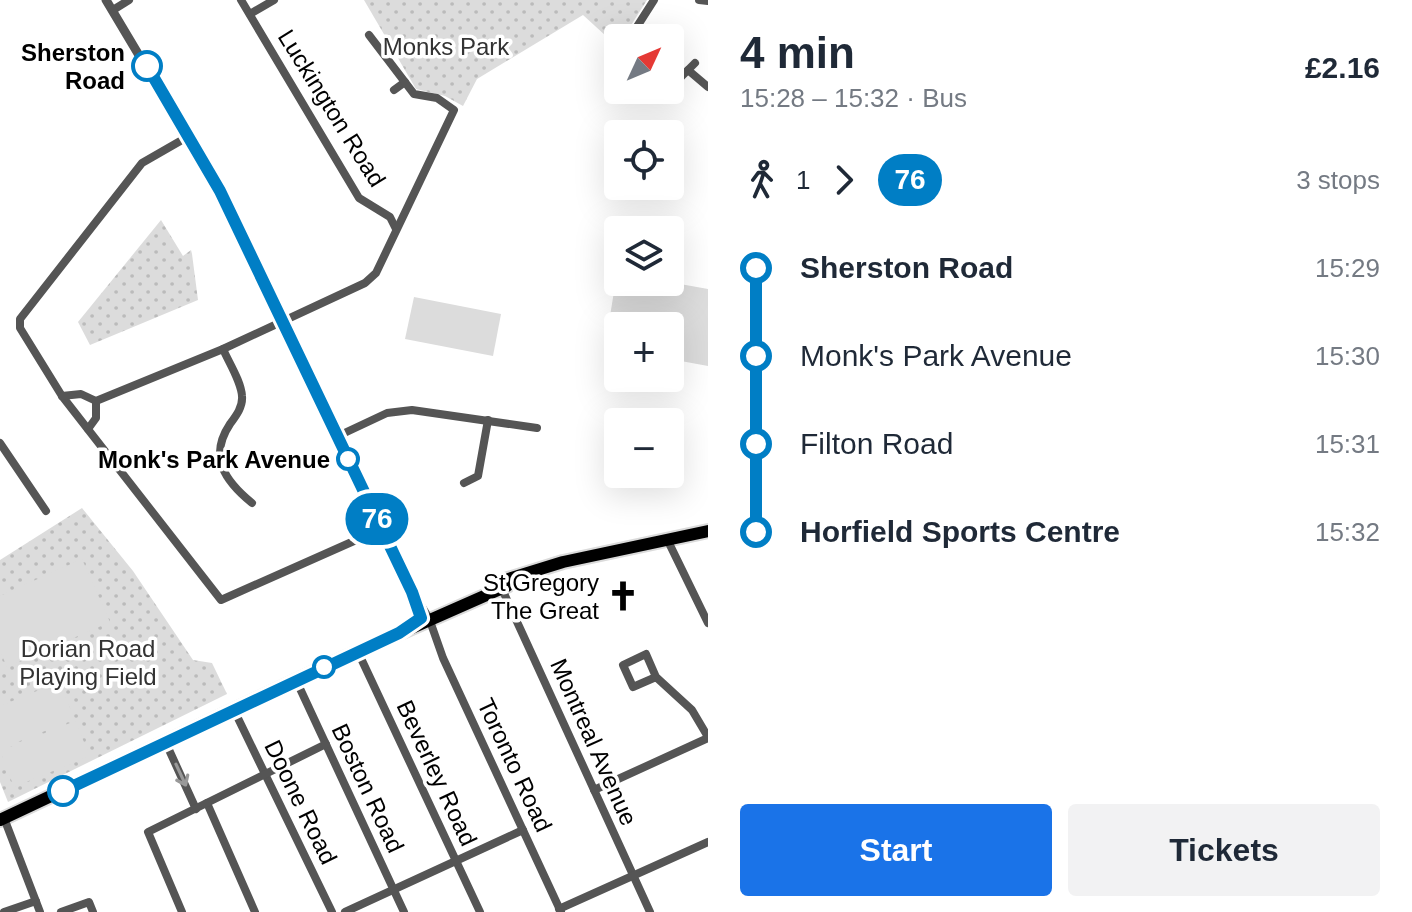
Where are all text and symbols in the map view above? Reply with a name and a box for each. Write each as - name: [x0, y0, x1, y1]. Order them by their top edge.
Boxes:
- street label: Luckington Road: [273, 24, 391, 192]
- north arrow: [604, 24, 684, 104]
- map controls: [604, 24, 684, 488]
- text: 4 min: [740, 28, 855, 77]
- park label: Monks Park: [383, 33, 510, 60]
- place label: Sherston Road: [21, 39, 125, 94]
- marker: Sherston Road: [132, 51, 162, 81]
- text: £2.16: [1305, 51, 1380, 84]
- text: 15:28 – 15:32 · Bus: [740, 83, 967, 113]
- button: locate: [604, 120, 684, 200]
- icon: walk: [740, 158, 784, 202]
- icon: forward: [822, 158, 866, 202]
- text: 76: [894, 164, 926, 195]
- text: 1: [796, 165, 810, 195]
- text: 3 stops: [1296, 165, 1380, 195]
- button: layers: [604, 216, 684, 296]
- text: Sherston Road: [800, 251, 1013, 284]
- text: 15:29: [1315, 253, 1380, 283]
- button: +: [604, 312, 684, 392]
- text: Monk's Park Avenue: [800, 339, 1072, 372]
- text: 15:30: [1315, 341, 1380, 371]
- button: −: [604, 408, 684, 488]
- text: Filton Road: [800, 427, 953, 460]
- text: 15:31: [1315, 429, 1380, 459]
- place label: Monk's Park Avenue: [98, 446, 330, 473]
- marker: Monk's Park Avenue: [337, 448, 359, 470]
- line badge: 76: [341, 493, 413, 545]
- text: 76: [361, 503, 393, 534]
- text: Horfield Sports Centre: [800, 515, 1120, 548]
- text: 15:32: [1315, 517, 1380, 547]
- place label: St Gregory The Great: [483, 569, 599, 624]
- church icon: St Gregory The Great: [606, 579, 640, 613]
- park label: Dorian Road Playing Field: [19, 635, 157, 690]
- street label: Montreal Avenue: [545, 654, 643, 830]
- unlabelled marker: [313, 656, 335, 678]
- street label: Toronto Road: [472, 694, 558, 836]
- street label: Beverley Road: [392, 696, 482, 850]
- street label: Boston Road: [326, 719, 410, 857]
- street label: Doone Road: [259, 736, 343, 868]
- one-way arrow: [174, 762, 189, 786]
- unlabelled marker: [48, 776, 78, 806]
- button: Start: [740, 804, 1052, 896]
- button: Tickets: [1068, 804, 1380, 896]

